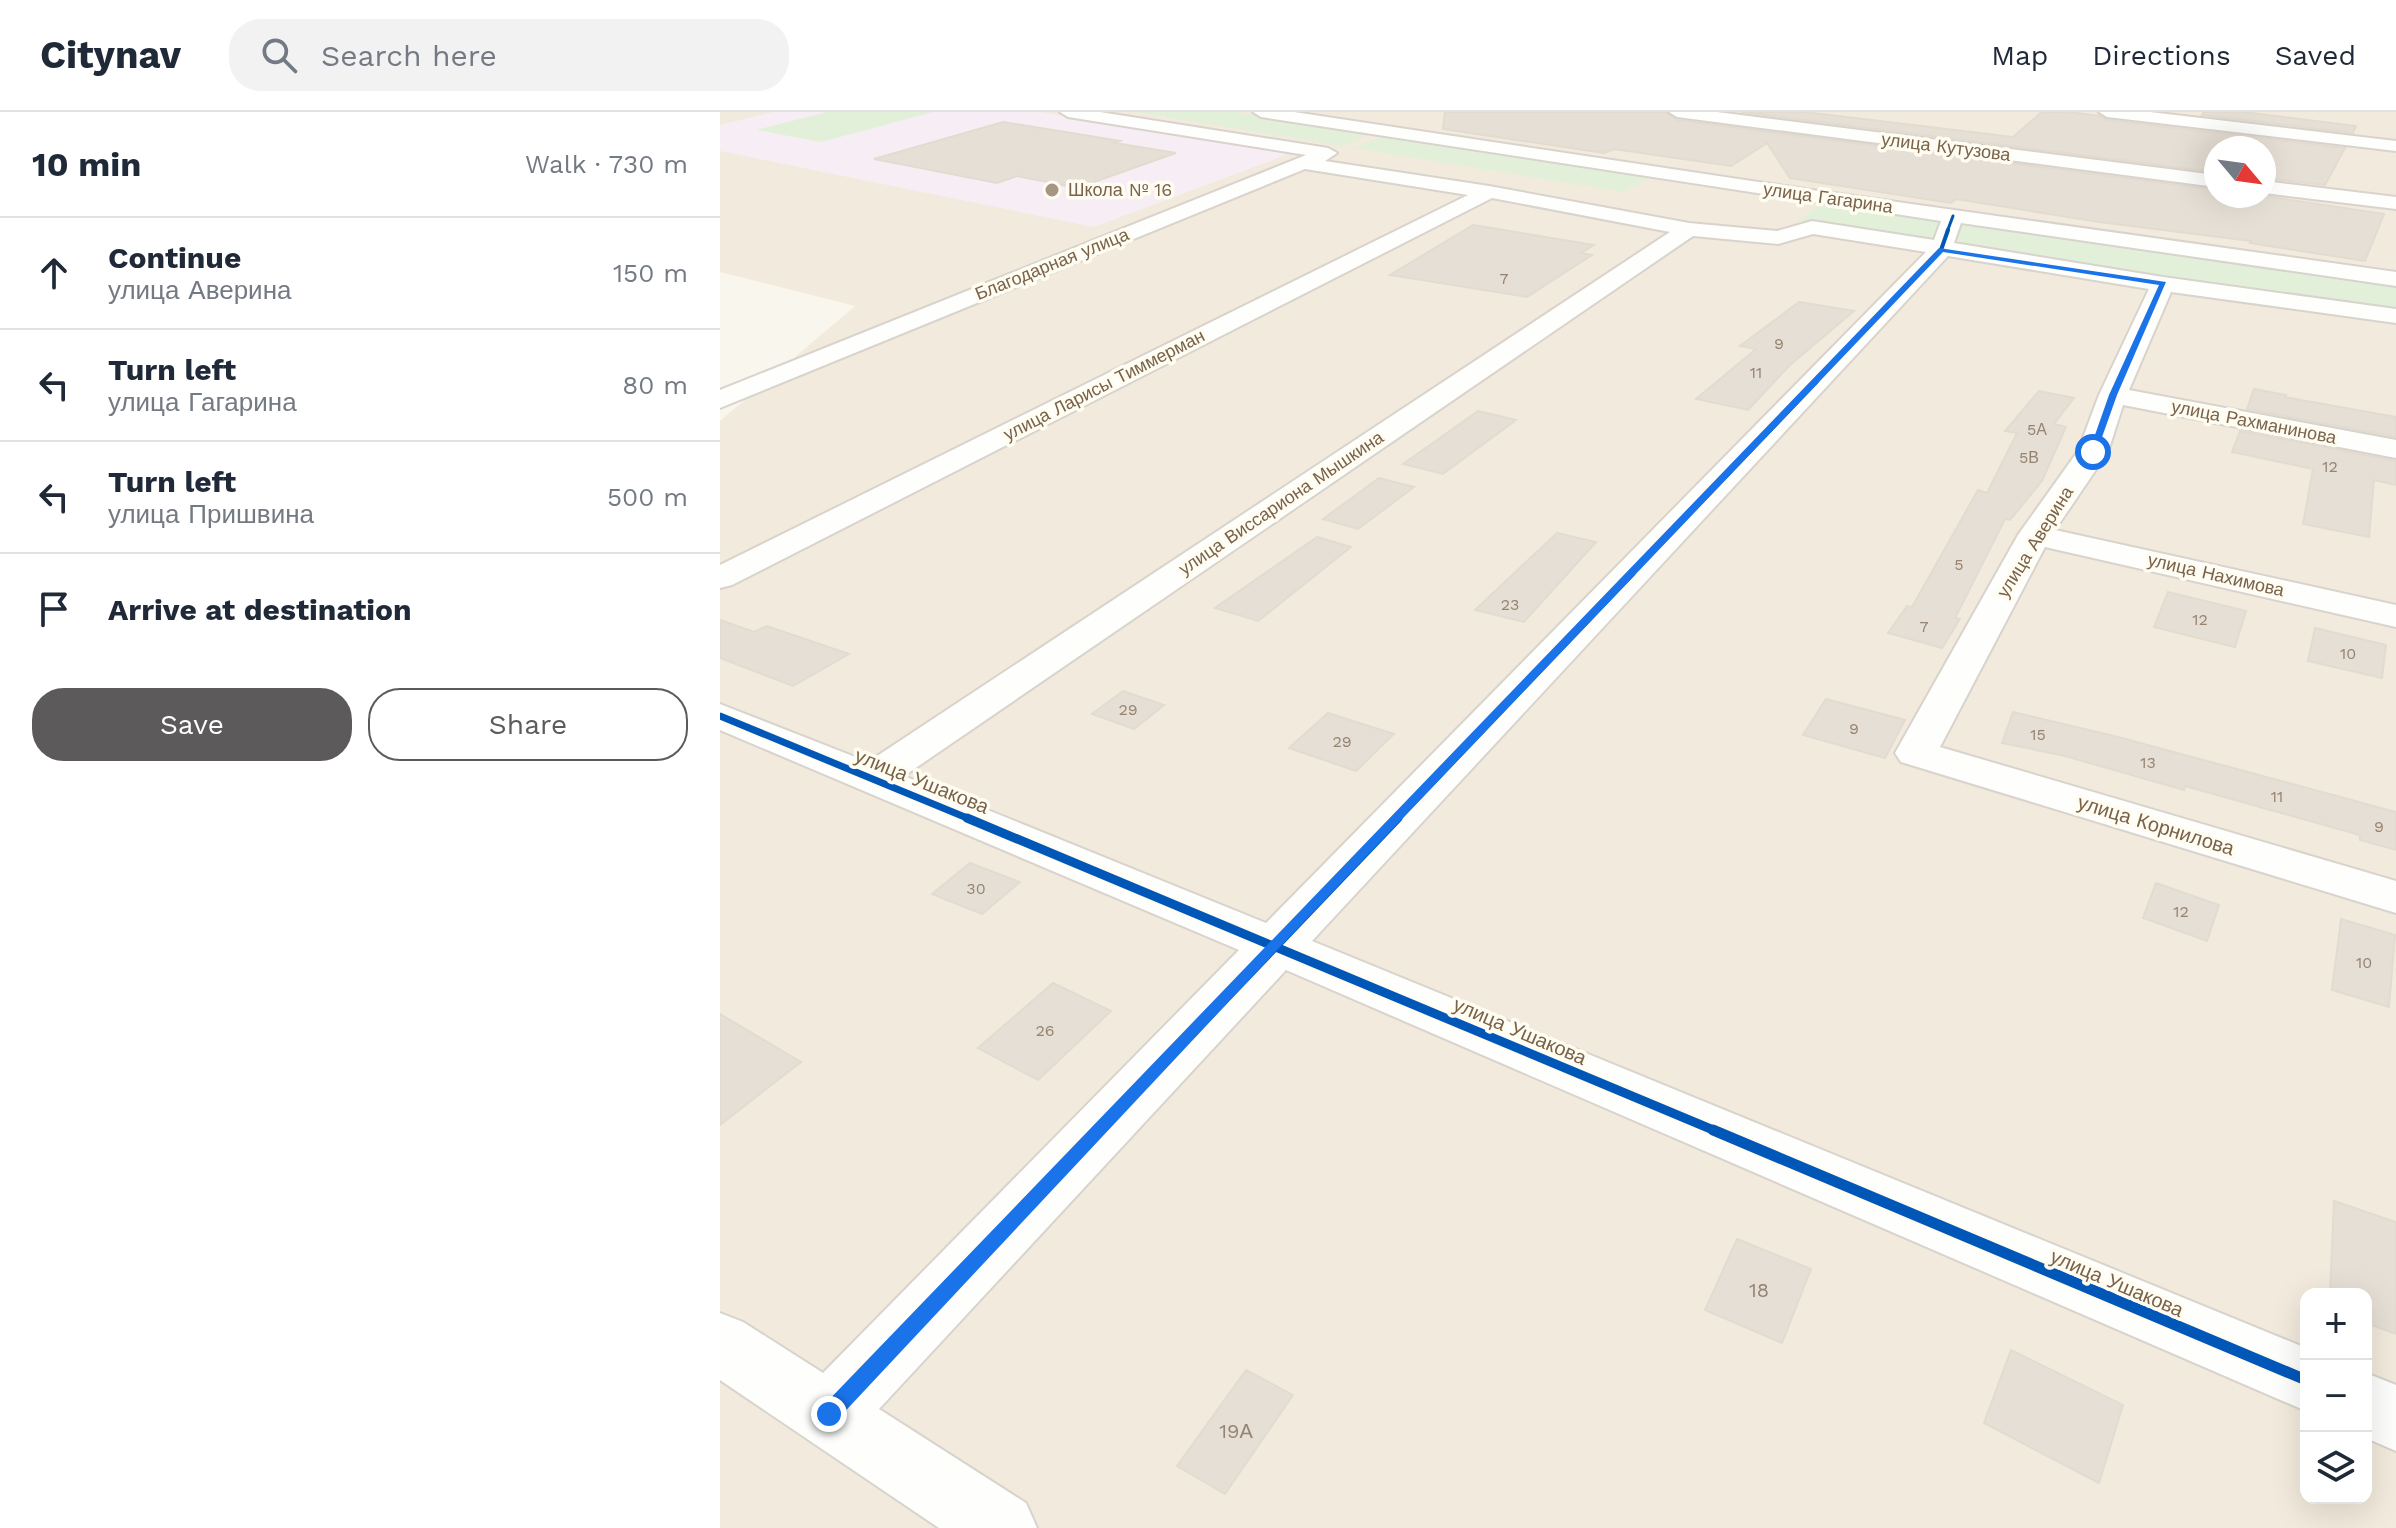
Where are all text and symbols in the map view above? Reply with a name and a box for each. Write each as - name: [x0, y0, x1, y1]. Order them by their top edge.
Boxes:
- search box: [229, 19, 789, 91]
- text: Citynav: [40, 33, 181, 77]
- icon: search: [257, 33, 301, 77]
- text: Search here: [321, 38, 497, 73]
- text: Map: [1991, 39, 2048, 72]
- text: Directions: [2092, 39, 2231, 72]
- text: Saved: [2275, 39, 2356, 72]
- street label: улица Кутузова: [1880, 128, 2013, 165]
- north arrow: [2204, 136, 2276, 208]
- text: 10 min: [32, 144, 141, 184]
- text: Walk · 730 m: [525, 149, 688, 179]
- street label: улица Гагарина: [1762, 178, 1895, 217]
- place label: Школа № 16: [1068, 179, 1172, 200]
- marker: Школа № 16: [1043, 181, 1061, 199]
- street label: Благодарная улица: [972, 223, 1133, 304]
- text: Continue: [108, 240, 241, 275]
- icon: ahead: [32, 251, 76, 295]
- text: 150 m: [613, 258, 688, 288]
- house number: 7: [1500, 269, 1509, 288]
- text: улица Аверина: [108, 275, 291, 305]
- street label: улица Ларисы Тиммерман: [1000, 325, 1208, 445]
- house number: 9: [1774, 334, 1784, 353]
- text: Turn left: [108, 352, 236, 387]
- icon: left: [32, 363, 76, 407]
- house number: 11: [1750, 363, 1762, 382]
- text: 80 m: [622, 370, 688, 400]
- text: улица Гагарина: [108, 387, 297, 417]
- street label: улица Рахманинова: [2170, 395, 2339, 448]
- house number: 5А: [2027, 420, 2047, 439]
- street label: улица Виссариона Мышкина: [1174, 426, 1388, 579]
- route start: [2075, 434, 2111, 470]
- house number: 5В: [2019, 448, 2039, 467]
- house number: 12: [2322, 457, 2338, 476]
- text: Turn left: [108, 464, 236, 499]
- icon: left: [32, 475, 76, 519]
- street label: улица Аверина: [1992, 481, 2078, 601]
- text: 500 m: [607, 482, 688, 512]
- text: улица Пришвина: [108, 499, 314, 529]
- street label: улица Нахимова: [2146, 549, 2287, 601]
- house number: 5: [1954, 555, 1964, 574]
- icon: arrive: [32, 587, 76, 631]
- text: Arrive at destination: [108, 592, 412, 627]
- house number: 23: [1501, 595, 1519, 614]
- house number: 12: [2192, 610, 2208, 629]
- house number: 7: [1920, 617, 1929, 636]
- house number: 10: [2340, 644, 2356, 663]
- button: Save: [32, 688, 352, 761]
- button: Share: [368, 688, 688, 761]
- house number: 29: [1118, 700, 1138, 719]
- house number: 9: [1849, 719, 1859, 738]
- house number: 15: [2030, 725, 2046, 744]
- house number: 29: [1332, 732, 1352, 751]
- street label: улица Ушакова: [851, 743, 993, 819]
- house number: 13: [2140, 753, 2156, 772]
- house number: 11: [2271, 787, 2283, 806]
- street label: улица Корнилова: [2075, 790, 2238, 860]
- house number: 9: [2374, 817, 2384, 836]
- house number: 30: [966, 879, 986, 898]
- house number: 12: [2173, 902, 2189, 921]
- house number: 10: [2356, 953, 2372, 972]
- street label: улица Ушакова: [1450, 992, 1591, 1070]
- house number: 26: [1035, 1021, 1055, 1040]
- street label: улица Ушакова: [2047, 1244, 2188, 1322]
- house number: 18: [1749, 1278, 1769, 1302]
- map controls: [2300, 1288, 2372, 1504]
- button: +: [2300, 1288, 2372, 1360]
- button: −: [2300, 1360, 2372, 1432]
- route end: [811, 1396, 847, 1432]
- house number: 19А: [1219, 1419, 1253, 1443]
- button: layers: [2300, 1432, 2372, 1504]

